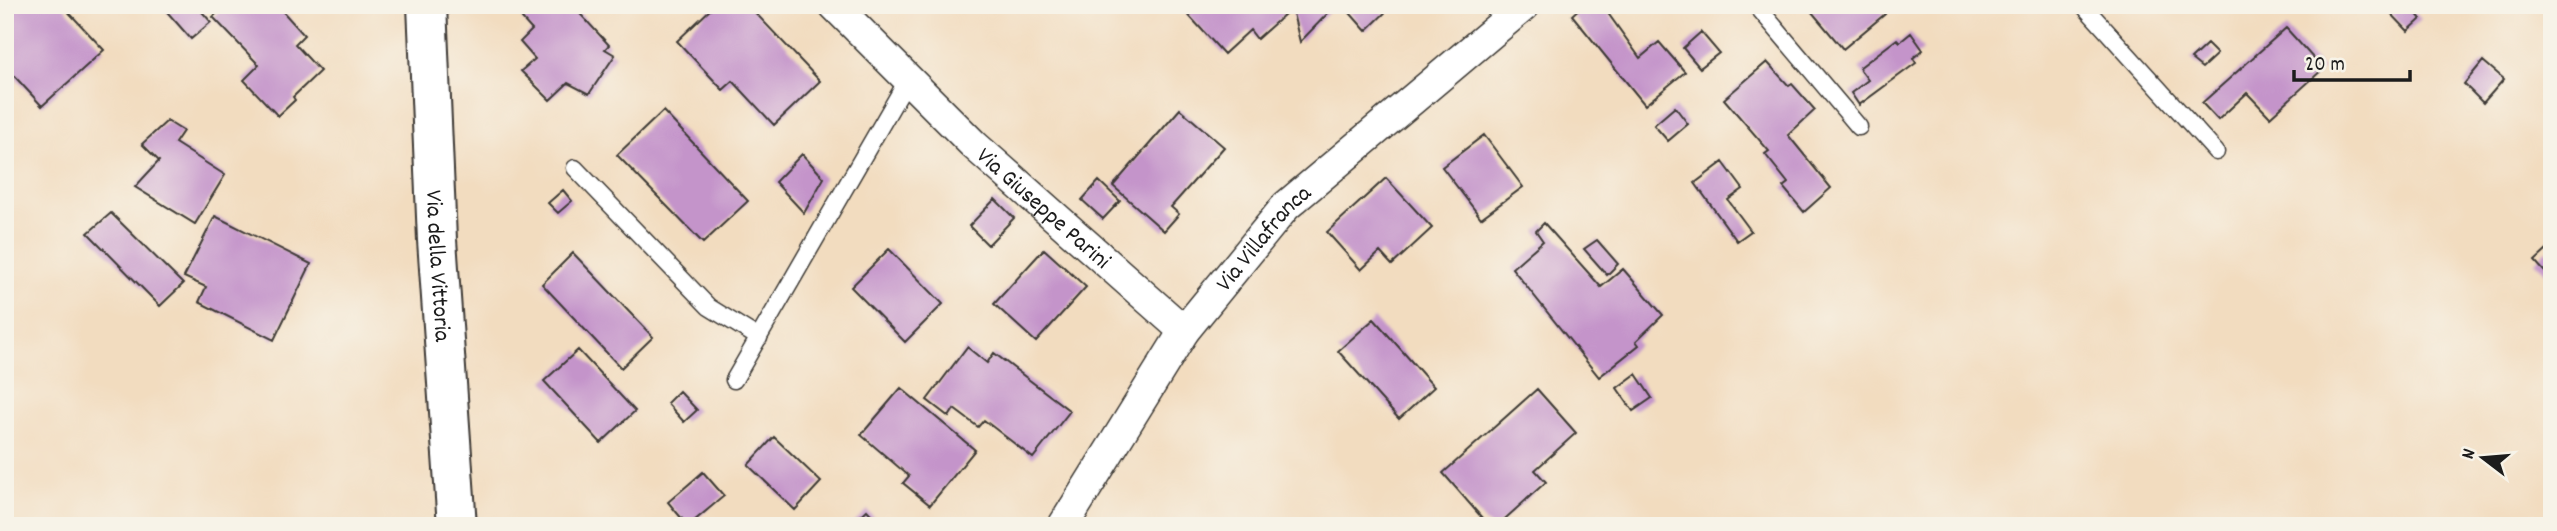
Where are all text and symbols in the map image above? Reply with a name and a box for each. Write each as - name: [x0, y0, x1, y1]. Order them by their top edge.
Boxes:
- scale bar: [2294, 38, 2410, 82]
- text: 20 m: [2305, 51, 2345, 81]
- street label: Via Giuseppe Parini: [968, 141, 1117, 278]
- street label: Via Villafranca: [1209, 177, 1320, 300]
- street label: Via della Vittoria: [415, 189, 458, 344]
- north arrow: [2448, 422, 2518, 492]
- text: N: [2456, 446, 2484, 463]

